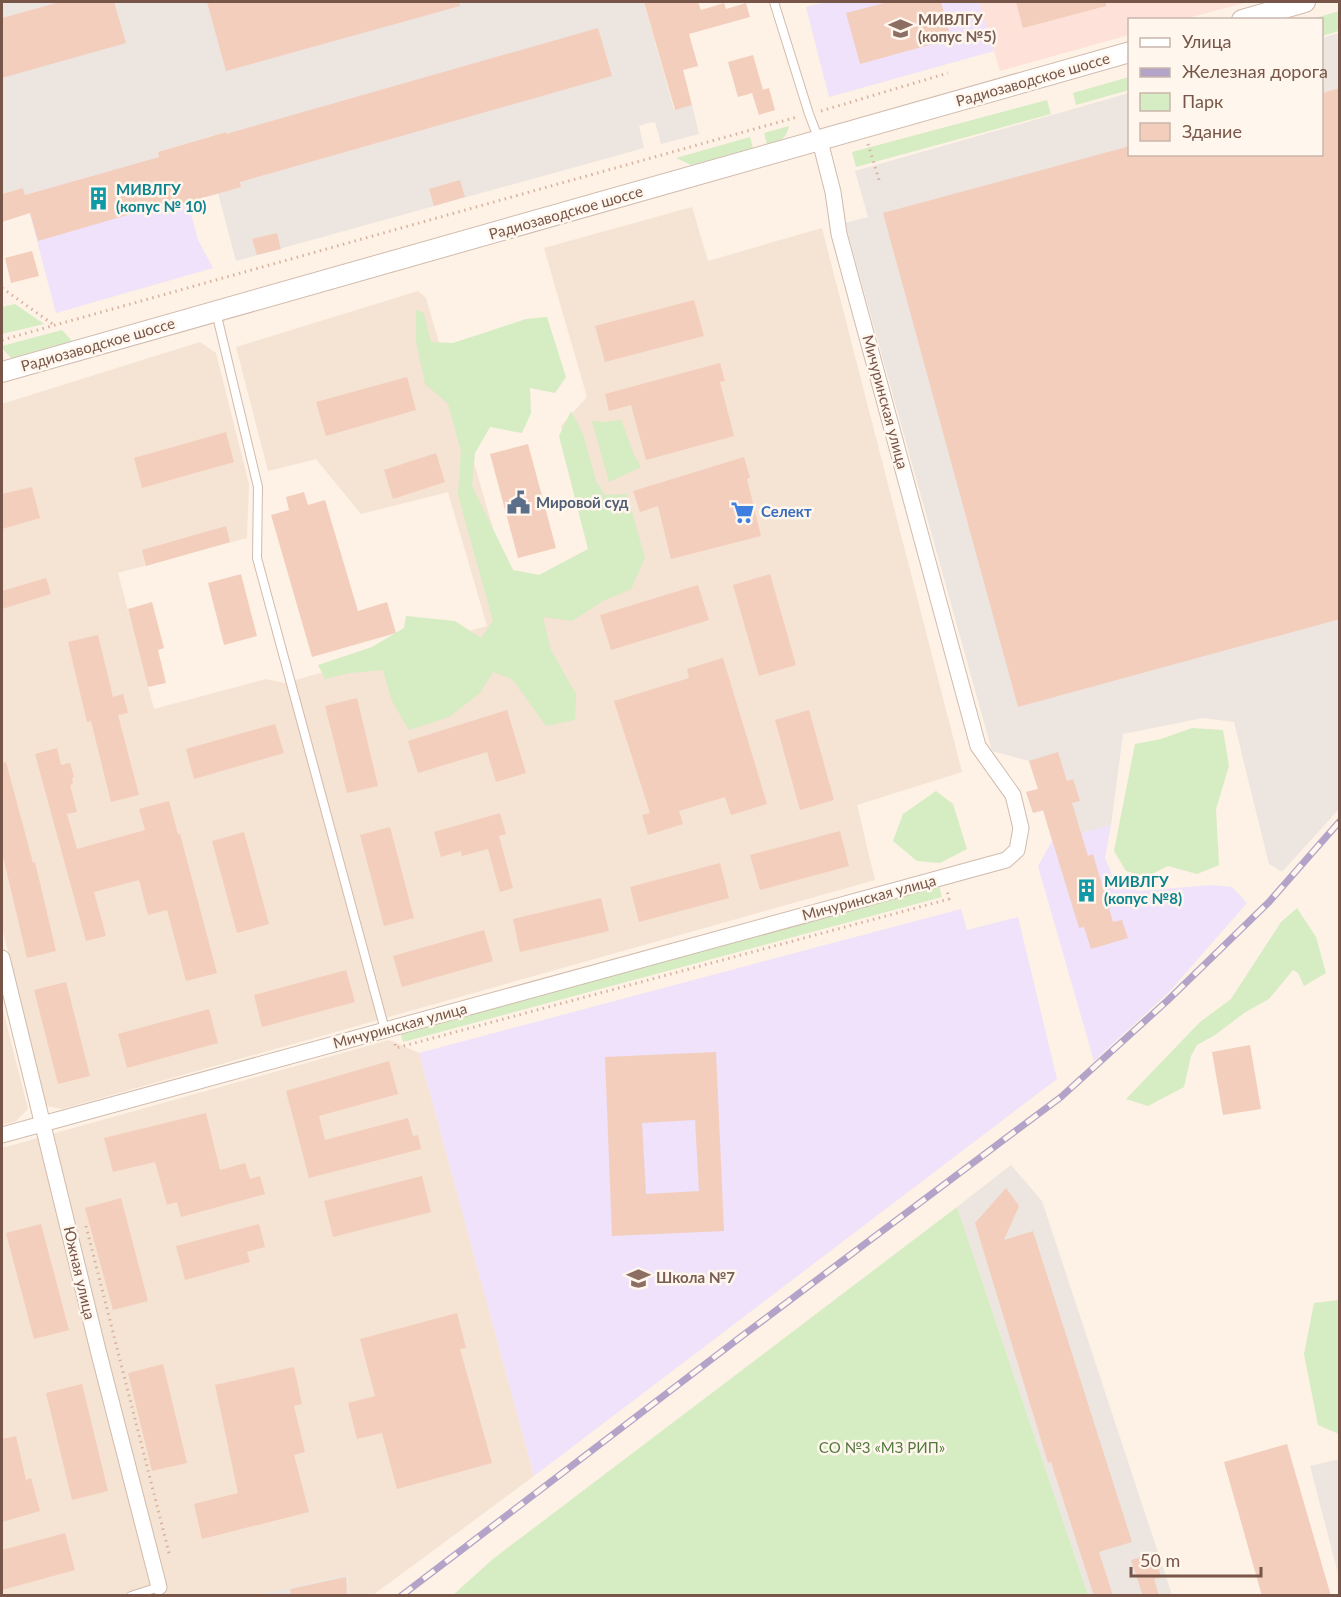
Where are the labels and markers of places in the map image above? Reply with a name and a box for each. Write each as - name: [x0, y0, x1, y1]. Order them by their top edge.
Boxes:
- place label: МИВЛГУ (копус №5): [918, 10, 996, 45]
- school or university icon: МИВЛГУ (копус №5): [887, 16, 913, 42]
- place label: МИВЛГУ (копус № 10): [116, 180, 206, 215]
- building icon: МИВЛГУ (копус № 10): [85, 186, 111, 212]
- public building icon: Мировой суд: [505, 490, 531, 516]
- place label: Мировой суд: [536, 493, 629, 511]
- supermarket icon: Селект: [730, 499, 756, 525]
- place label: Селект: [761, 502, 812, 520]
- place label: МИВЛГУ (копус №8): [1104, 872, 1182, 907]
- building icon: МИВЛГУ (копус №8): [1073, 878, 1099, 904]
- school or university icon: Школа №7: [625, 1265, 651, 1291]
- place label: Школа №7: [656, 1268, 735, 1286]

